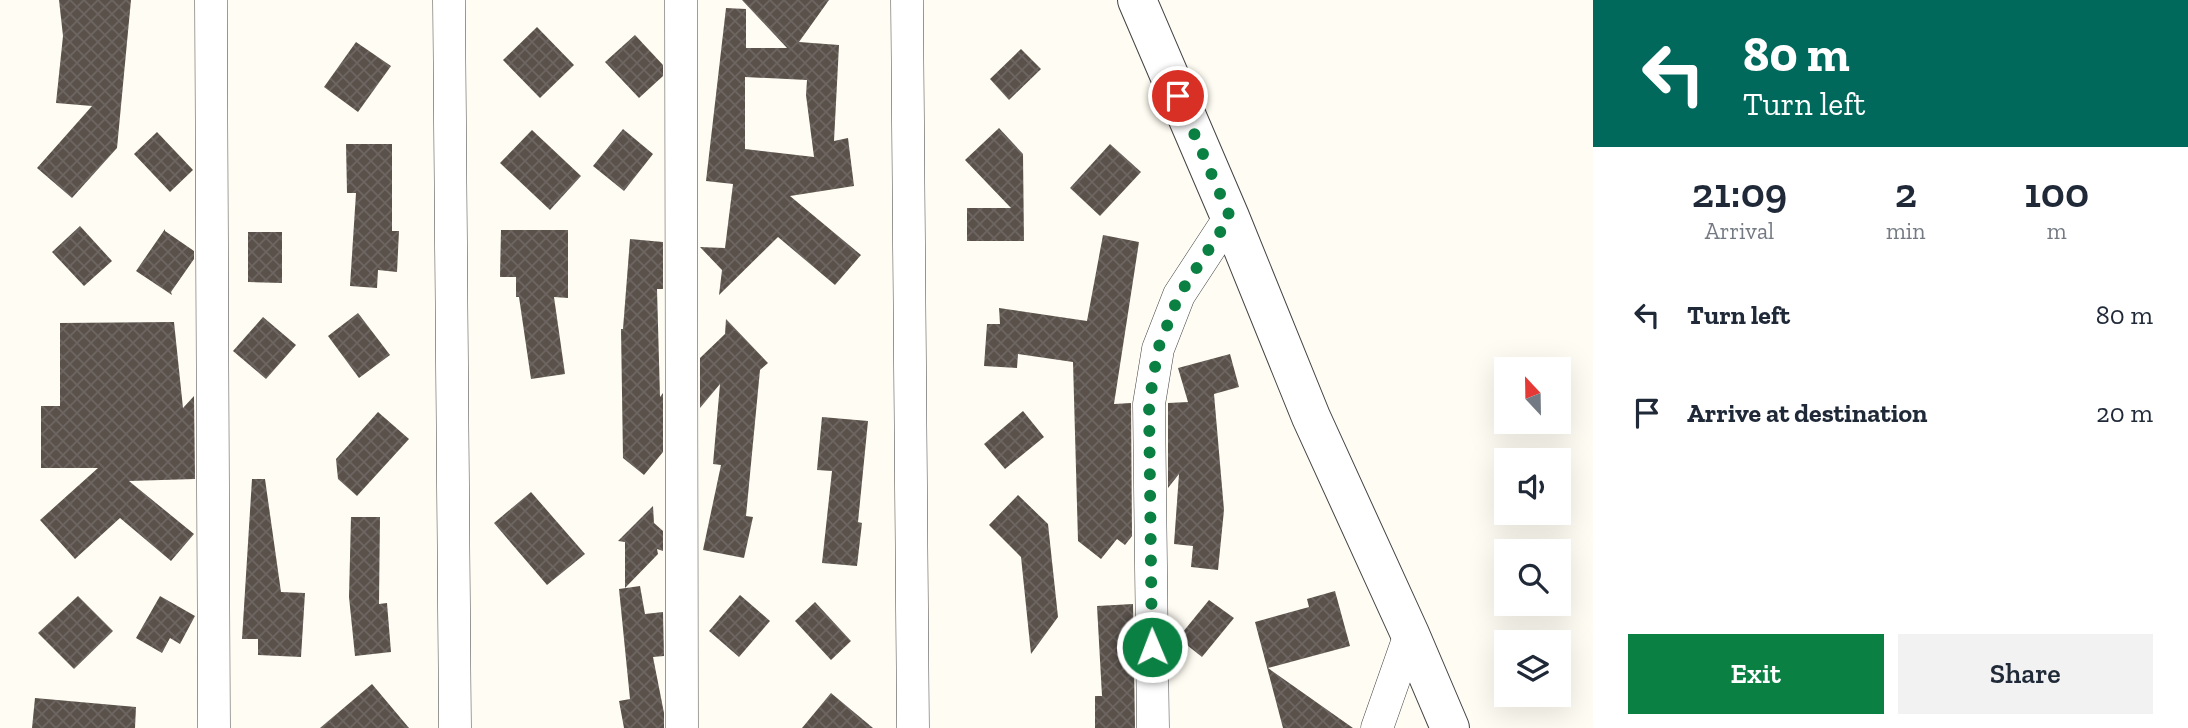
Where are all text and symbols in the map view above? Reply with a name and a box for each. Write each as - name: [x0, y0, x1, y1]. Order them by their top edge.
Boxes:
- text: 80 m: [1743, 25, 1850, 84]
- icon: left: [1628, 28, 1719, 119]
- pin: [1148, 66, 1208, 126]
- icon: arrive: [1159, 77, 1197, 115]
- text: Turn left: [1743, 85, 1865, 123]
- text: 21:09: [1692, 167, 1787, 218]
- text: 2: [1895, 167, 1917, 218]
- text: 100: [2024, 167, 2089, 218]
- text: Arrival: [1705, 217, 1774, 245]
- text: min: [1886, 217, 1925, 245]
- text: m: [2047, 217, 2067, 245]
- icon: left: [1628, 296, 1666, 334]
- text: Turn left: [1687, 299, 1790, 331]
- text: 80 m: [2096, 299, 2153, 331]
- north arrow: [1494, 357, 1572, 434]
- map controls: [1494, 357, 1571, 707]
- icon: arrive: [1628, 394, 1666, 432]
- text: Arrive at destination: [1687, 397, 1927, 429]
- text: 20 m: [2096, 397, 2153, 429]
- button: sound: [1494, 448, 1571, 525]
- button: search: [1494, 539, 1571, 616]
- position arrow: [1115, 610, 1189, 684]
- button: layers: [1494, 630, 1571, 707]
- button: Exit: [1628, 634, 1884, 714]
- button: Share: [1898, 634, 2153, 714]

